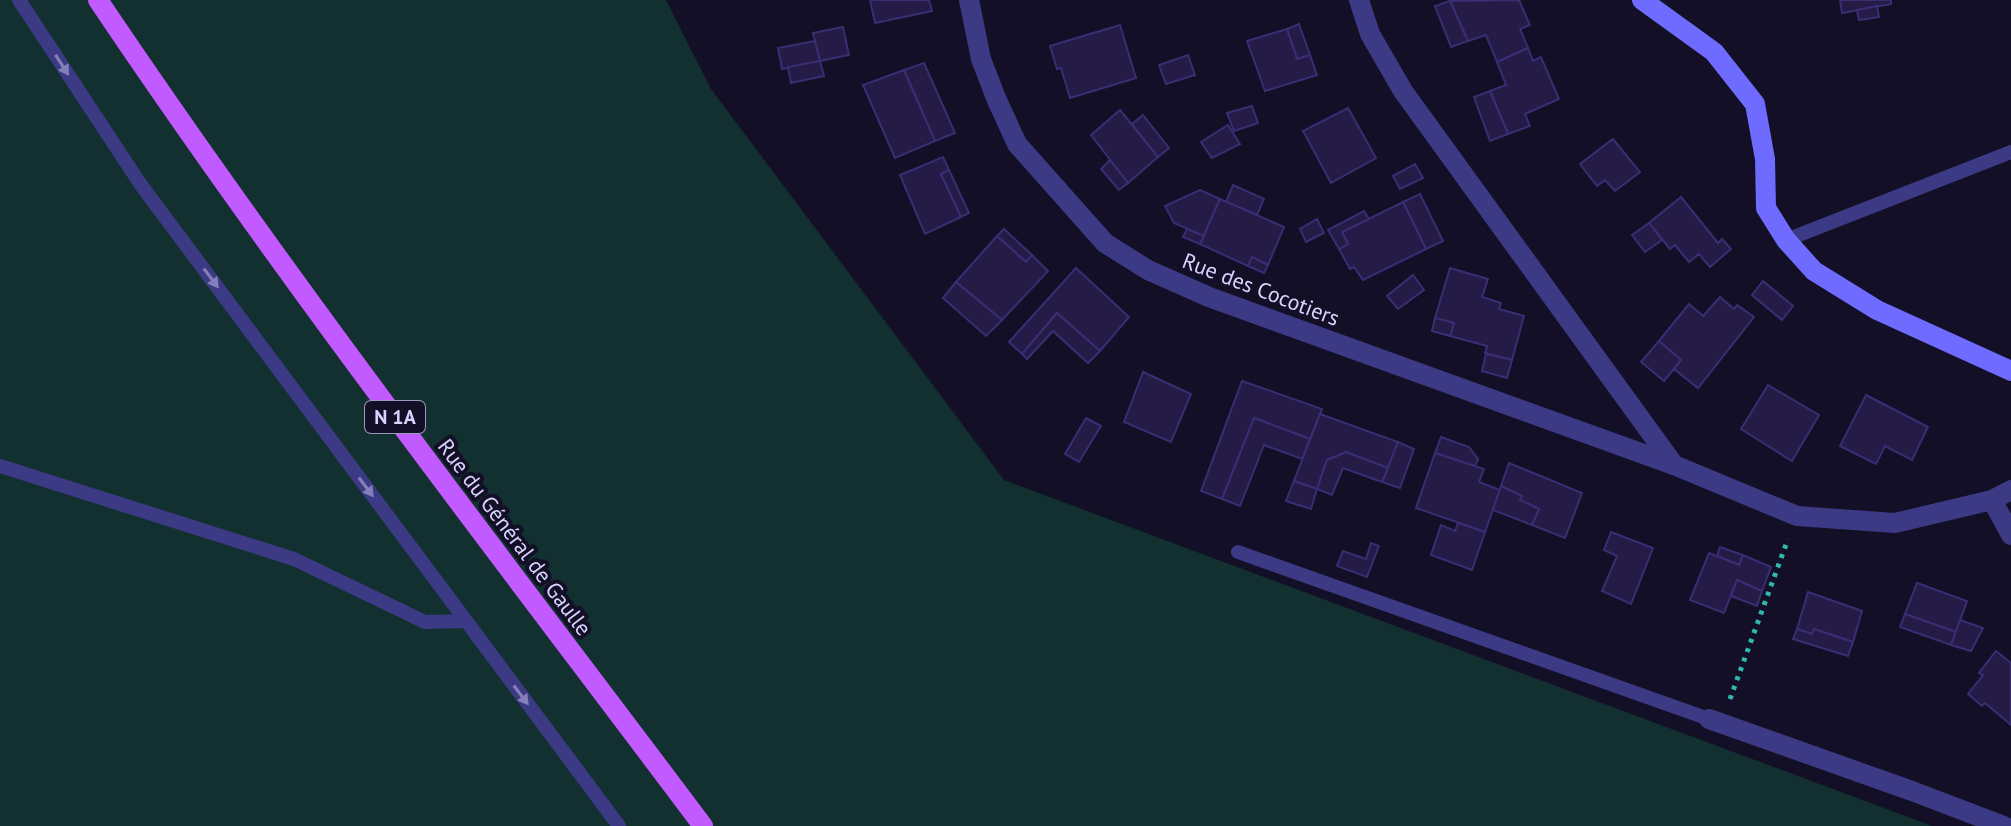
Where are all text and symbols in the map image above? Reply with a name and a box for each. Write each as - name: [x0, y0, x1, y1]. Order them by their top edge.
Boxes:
- one-way arrow: [54, 54, 69, 76]
- street label: Rue des Cocotiers: [1178, 246, 1344, 332]
- one-way arrow: [202, 268, 218, 288]
- road number: N 1A: [365, 401, 425, 433]
- street label: Rue du Général de Gaulle: [432, 433, 598, 641]
- one-way arrow: [358, 476, 373, 497]
- one-way arrow: [513, 685, 529, 705]

